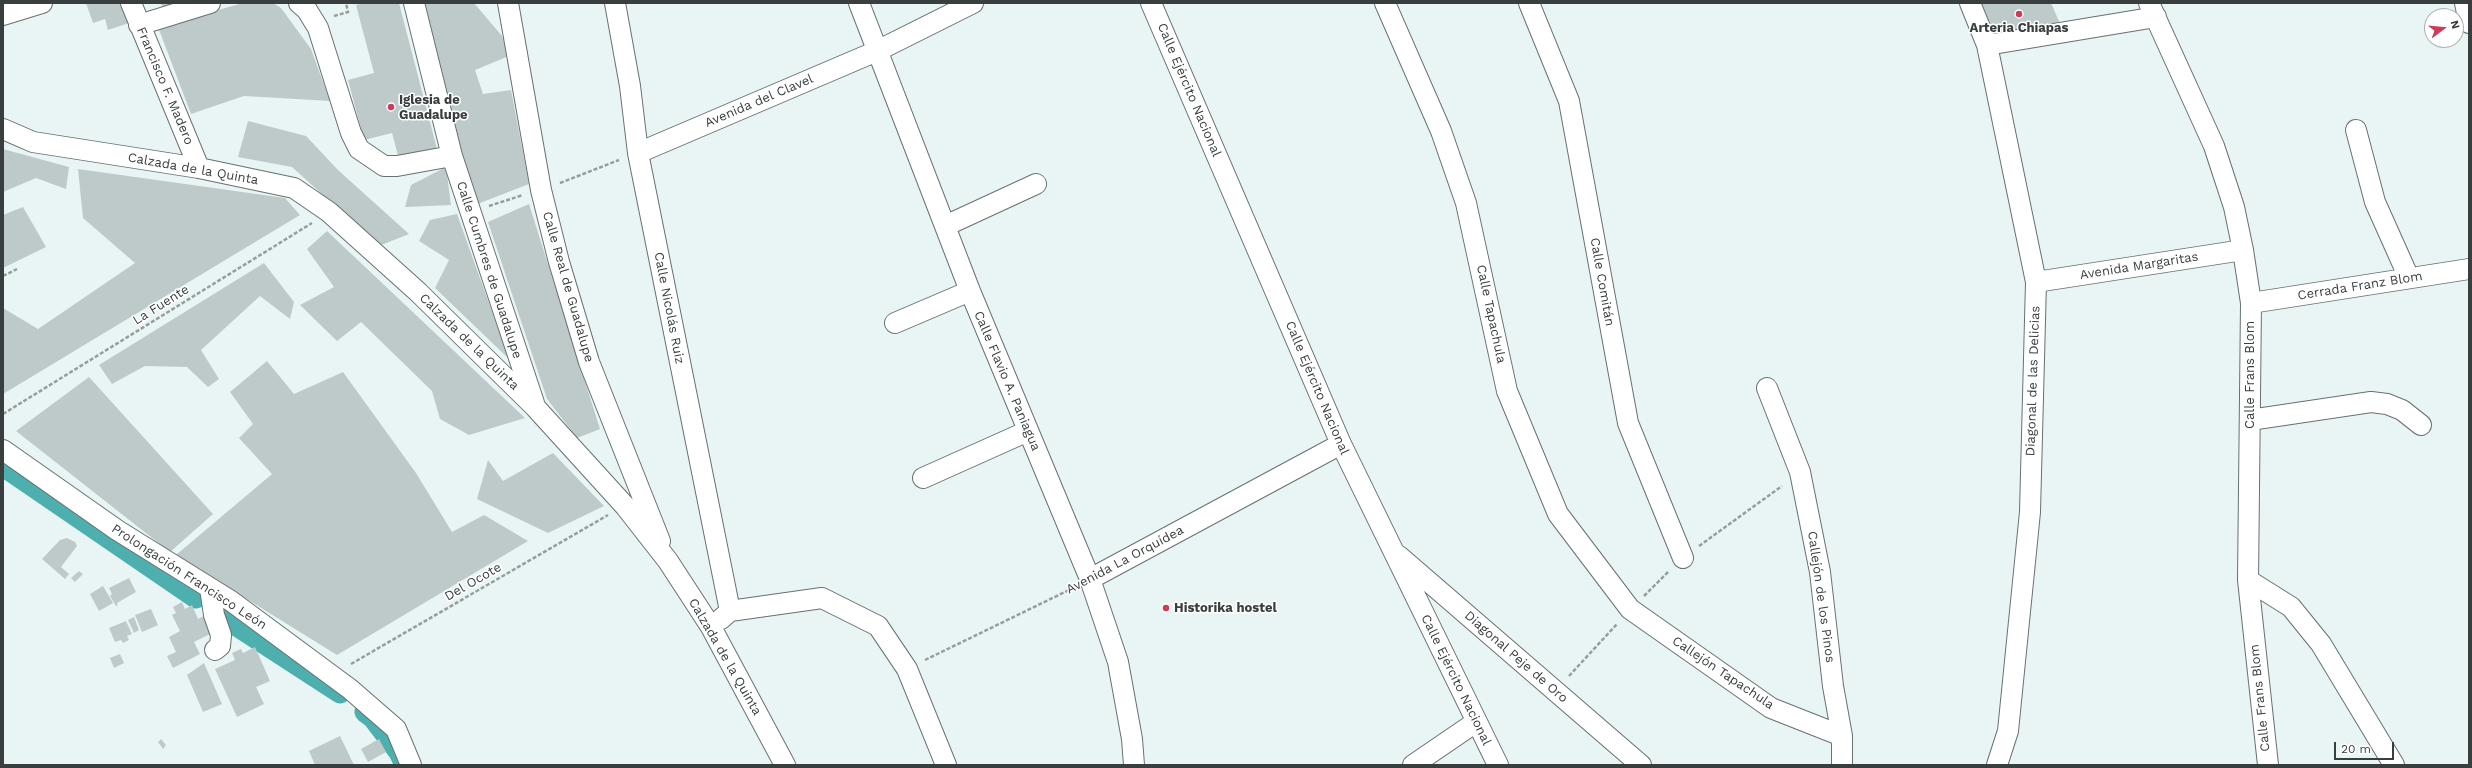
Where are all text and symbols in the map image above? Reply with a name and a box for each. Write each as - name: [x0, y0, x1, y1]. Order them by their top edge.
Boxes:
- north arrow: [2424, 8, 2464, 48]
- marker: Arteria Chiapas: [2014, 9, 2024, 19]
- text: N: [2448, 19, 2462, 31]
- place label: Arteria Chiapas: [1970, 20, 2068, 36]
- street label: Calle Ejército Nacional: [1154, 21, 1224, 159]
- street label: Francisco F. Madero: [133, 25, 197, 147]
- street label: Avenida del Clavel: [702, 71, 816, 131]
- place label: Iglesia de Guadalupe: [399, 92, 468, 123]
- marker: Iglesia de Guadalupe: [386, 102, 396, 112]
- street label: Calzada de la Quinta: [126, 150, 260, 188]
- street label: Calle Cumbres de Guadalupe: [453, 179, 525, 361]
- street label: Calle Real de Guadalupe: [539, 210, 597, 364]
- street label: Calle Comitán: [1587, 237, 1617, 327]
- street label: Avenida Margaritas: [2079, 249, 2199, 283]
- street label: Calle Nicolás Ruiz: [650, 251, 688, 365]
- street label: Calle Tapachula: [1473, 263, 1509, 365]
- street label: Cerrada Franz Blom: [2297, 268, 2423, 304]
- street label: La Fuente: [130, 282, 192, 328]
- street label: Calzada de la Quinta: [416, 290, 522, 394]
- street label: Diagonal de las Delicias: [2023, 305, 2043, 457]
- street label: Calle Flavio A. Paniagua: [970, 309, 1044, 453]
- street label: Calle Ejército Nacional: [1282, 319, 1352, 457]
- street label: Calle Frans Blom: [2242, 321, 2258, 429]
- street label: Prolongación Francisco León: [108, 521, 270, 633]
- street label: Avenida La Orquídea: [1064, 522, 1186, 598]
- street label: Callejón de los Pinos: [1804, 530, 1838, 664]
- street label: Del Ocote: [442, 560, 504, 604]
- street label: Calzada de la Quinta: [685, 596, 765, 718]
- place label: Historika hostel: [1174, 600, 1277, 616]
- marker: Historika hostel: [1161, 603, 1171, 613]
- street label: Diagonal Peje de Oro: [1461, 608, 1571, 706]
- street label: Calle Ejército Nacional: [1417, 612, 1495, 748]
- street label: Callejón Tapachula: [1669, 633, 1777, 713]
- street label: Calle Frans Blom: [2247, 643, 2273, 753]
- scale bar: [2336, 734, 2396, 760]
- text: 20 m: [2341, 742, 2371, 756]

